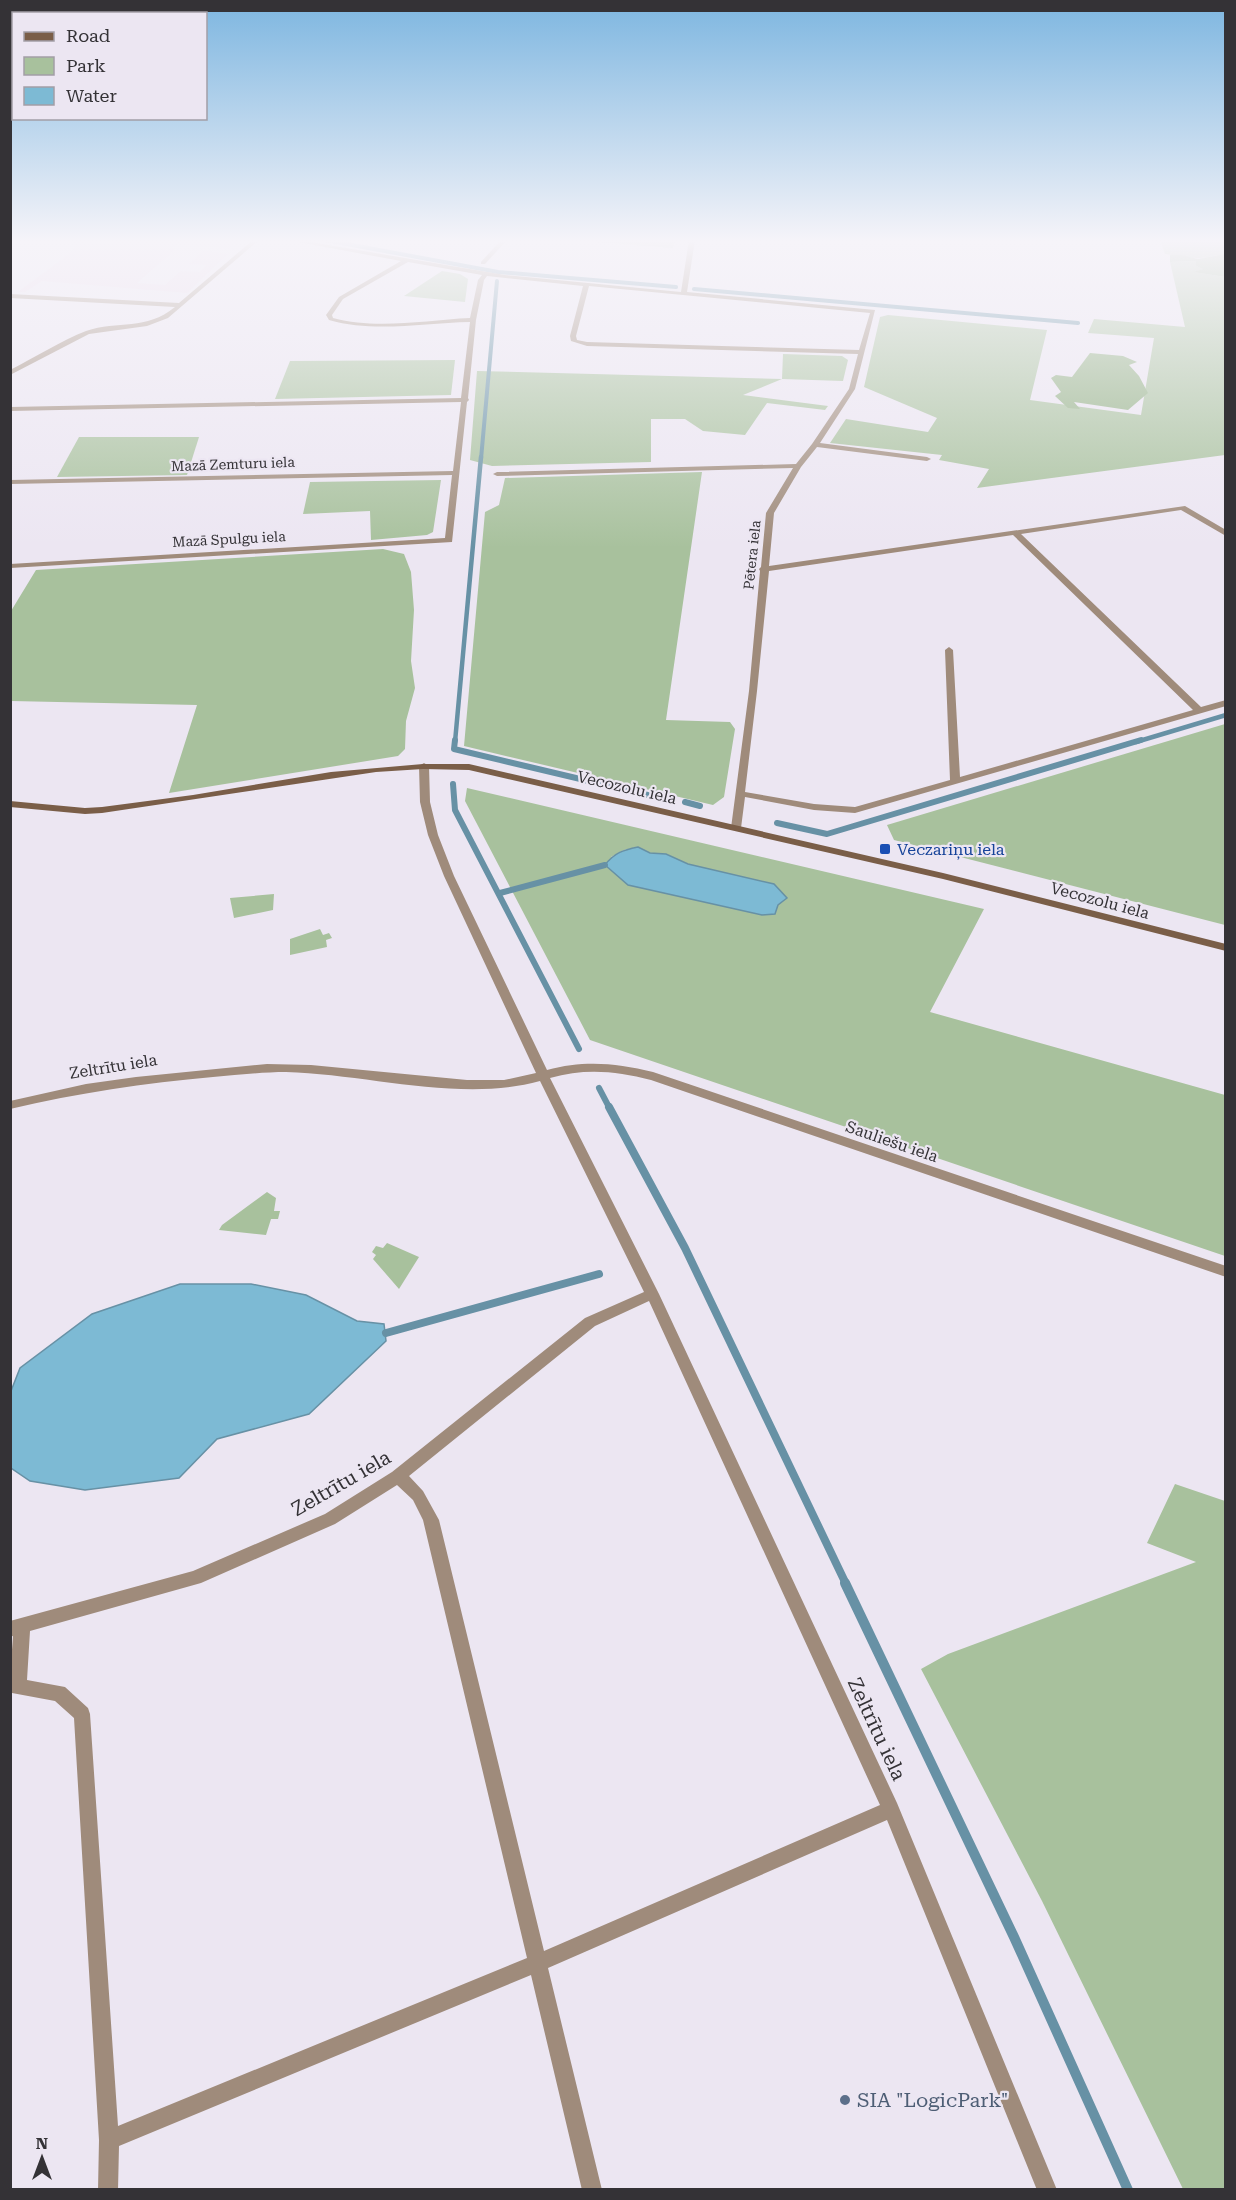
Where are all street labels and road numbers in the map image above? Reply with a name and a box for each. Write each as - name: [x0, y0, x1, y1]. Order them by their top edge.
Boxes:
- street label: Mazā Zemturu iela: [171, 454, 296, 474]
- street label: Pētera iela: [740, 519, 764, 591]
- street label: Mazā Spulgu iela: [172, 528, 287, 550]
- street label: Vecozolu iela: [575, 767, 679, 808]
- street label: Vecozolu iela: [1048, 878, 1152, 923]
- street label: Zeltrītu iela: [68, 1050, 159, 1083]
- street label: Sauliešu iela: [843, 1117, 941, 1166]
- street label: Zeltrītu iela: [287, 1445, 395, 1521]
- street label: Zeltrītu iela: [843, 1674, 911, 1784]

